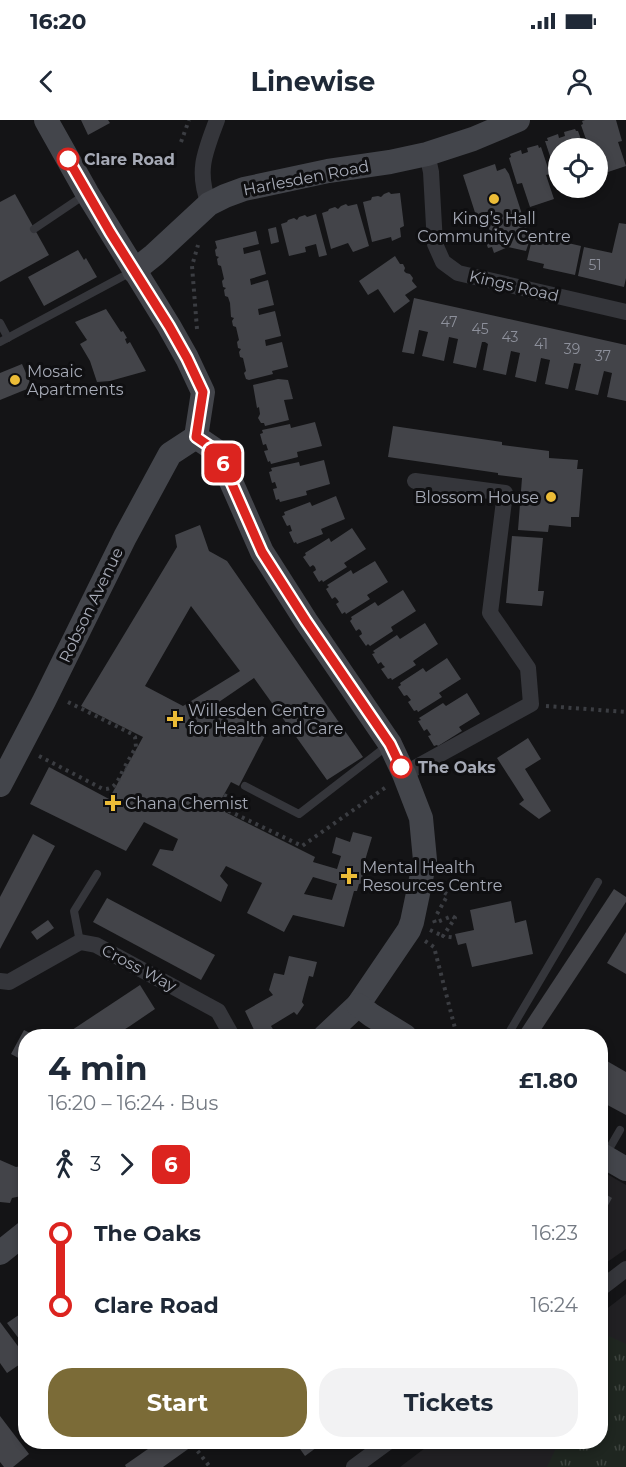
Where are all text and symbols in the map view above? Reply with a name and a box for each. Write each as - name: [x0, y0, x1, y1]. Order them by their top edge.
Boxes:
- text: 16:20: [30, 8, 86, 35]
- icon: back: [30, 65, 63, 98]
- text: Linewise: [251, 65, 375, 98]
- icon: person: [563, 65, 596, 98]
- map controls: [548, 138, 608, 198]
- button: locate: [548, 138, 608, 198]
- marker: Clare Road: [57, 148, 79, 170]
- place label: Clare Road: [84, 150, 175, 169]
- street label: Harlesden Road: [241, 156, 371, 200]
- marker: King’s Hall Community Centre: [487, 192, 501, 206]
- place label: King’s Hall Community Centre: [417, 209, 571, 246]
- house number: 51: [589, 256, 601, 274]
- street label: Kings Road: [467, 266, 561, 306]
- house number: 47: [441, 313, 457, 331]
- house number: 45: [471, 320, 489, 338]
- house number: 43: [502, 328, 519, 346]
- house number: 41: [534, 335, 548, 353]
- house number: 39: [564, 340, 580, 358]
- house number: 37: [595, 347, 611, 365]
- place label: Mosaic Apartments: [27, 362, 124, 399]
- marker: Mosaic Apartments: [8, 373, 22, 387]
- line badge: 6: [204, 444, 242, 482]
- text: 6: [216, 451, 230, 476]
- place label: Blossom House: [415, 488, 539, 507]
- marker: Blossom House: [544, 490, 558, 504]
- street label: Robson Avenue: [55, 544, 127, 666]
- place label: Willesden Centre for Health and Care: [188, 701, 343, 738]
- marker: Willesden Centre for Health and Care: [166, 710, 184, 728]
- marker: The Oaks: [390, 756, 412, 778]
- place label: The Oaks: [418, 758, 496, 777]
- place label: Chana Chemist: [125, 794, 249, 813]
- marker: Chana Chemist: [106, 796, 120, 810]
- place label: Mental Health Resources Centre: [362, 858, 502, 895]
- marker: Mental Health Resources Centre: [340, 867, 358, 885]
- street label: Cross Way: [98, 940, 180, 996]
- text: 4 min: [48, 1048, 147, 1088]
- text: £1.80: [519, 1067, 578, 1094]
- text: 16:20 – 16:24 · Bus: [48, 1091, 218, 1115]
- icon: walk: [48, 1148, 81, 1181]
- icon: forward: [110, 1148, 143, 1181]
- text: 3: [90, 1152, 101, 1176]
- text: 6: [164, 1152, 178, 1177]
- text: The Oaks: [94, 1220, 201, 1247]
- text: 16:23: [532, 1221, 578, 1245]
- text: Clare Road: [94, 1292, 219, 1319]
- text: 16:24: [530, 1293, 578, 1317]
- button: Start: [48, 1368, 307, 1437]
- button: Tickets: [319, 1368, 578, 1437]

